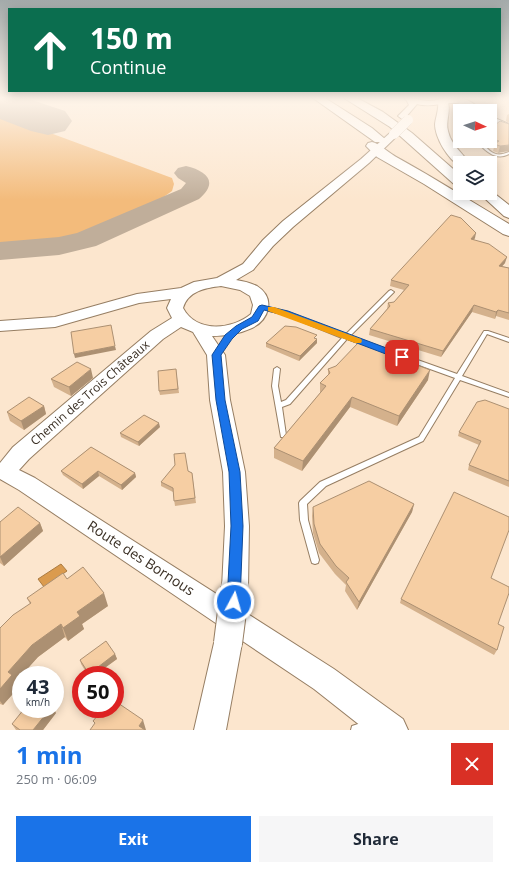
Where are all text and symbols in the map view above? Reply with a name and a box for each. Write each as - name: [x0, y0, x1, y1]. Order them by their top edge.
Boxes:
- text: 150 m: [90, 19, 173, 57]
- icon: ahead: [24, 24, 76, 76]
- text: Continue: [90, 55, 166, 79]
- north arrow: [453, 104, 497, 148]
- map controls: [453, 104, 497, 200]
- button: layers: [453, 156, 497, 200]
- street label: Chemin des Trois Châteaux: [26, 336, 153, 449]
- pin: [385, 340, 419, 374]
- icon: arrive: [391, 346, 413, 368]
- street label: Route des Bornous: [84, 516, 199, 600]
- position arrow: [213, 581, 255, 623]
- speed limit sign: 50: [72, 666, 124, 718]
- text: 43: [27, 673, 49, 700]
- text: km/h: [26, 695, 50, 709]
- text: 1 min: [16, 738, 83, 771]
- button: close: [451, 743, 493, 785]
- text: 250 m · 06:09: [16, 770, 97, 788]
- button: Exit: [16, 816, 251, 862]
- button: Share: [259, 816, 493, 862]

